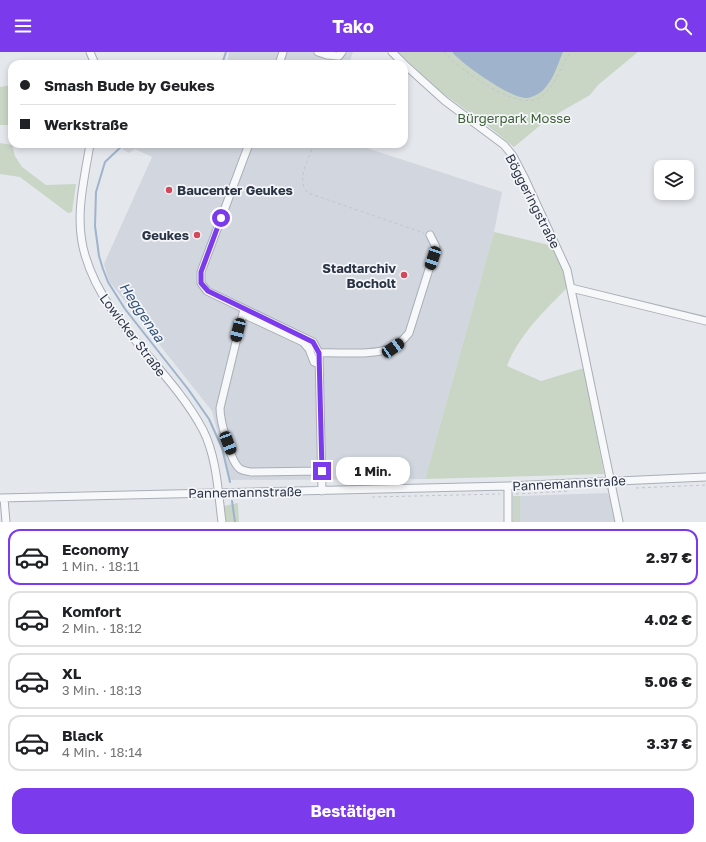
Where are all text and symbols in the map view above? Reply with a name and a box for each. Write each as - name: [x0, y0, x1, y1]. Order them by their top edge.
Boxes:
- icon: menu: [12, 15, 34, 37]
- text: Tako: [332, 15, 374, 37]
- icon: search: [672, 15, 694, 37]
- text: Smash Bude by Geukes: [44, 76, 215, 94]
- park label: Bürgerpark Mosse: [457, 110, 571, 126]
- text: Werkstraße: [44, 115, 128, 133]
- street label: Böggeringstraße: [502, 151, 564, 251]
- map controls: [654, 160, 694, 200]
- button: layers: [654, 160, 694, 200]
- place label: Baucenter Geukes: [177, 182, 293, 198]
- marker: Baucenter Geukes: [164, 185, 174, 195]
- route start: [212, 209, 230, 227]
- place label: Geukes: [142, 227, 189, 243]
- marker: Geukes: [192, 230, 202, 240]
- car: [424, 245, 442, 271]
- place label: Stadtarchiv Bocholt: [322, 260, 396, 291]
- marker: Stadtarchiv Bocholt: [399, 270, 409, 280]
- water label: Heggenaa: [116, 279, 169, 346]
- street label: Lowicker Straße: [97, 290, 169, 380]
- car: [229, 317, 247, 343]
- car: [380, 336, 406, 360]
- car: [218, 430, 238, 456]
- callout: 1 Min.: [336, 457, 410, 485]
- route end: [313, 462, 331, 480]
- text: 1 Min.: [354, 463, 392, 479]
- street label: Pannemannstraße: [512, 472, 626, 494]
- street label: Pannemannstraße: [188, 483, 302, 501]
- icon: car: [14, 539, 50, 575]
- text: Economy: [62, 540, 129, 558]
- text: 2.97 €: [646, 548, 692, 566]
- text: 1 Min. · 18:11: [62, 558, 139, 574]
- icon: car: [14, 601, 50, 637]
- text: Komfort: [62, 602, 121, 620]
- text: 4.02 €: [645, 610, 692, 628]
- text: 2 Min. · 18:12: [62, 620, 142, 636]
- icon: car: [14, 663, 50, 699]
- text: XL: [62, 664, 81, 682]
- text: 5.06 €: [644, 672, 692, 690]
- text: 3 Min. · 18:13: [62, 682, 142, 698]
- icon: car: [14, 725, 50, 761]
- text: Black: [62, 726, 104, 744]
- text: 3.37 €: [646, 734, 692, 752]
- text: 4 Min. · 18:14: [62, 744, 143, 760]
- button: Bestätigen: [12, 788, 694, 834]

